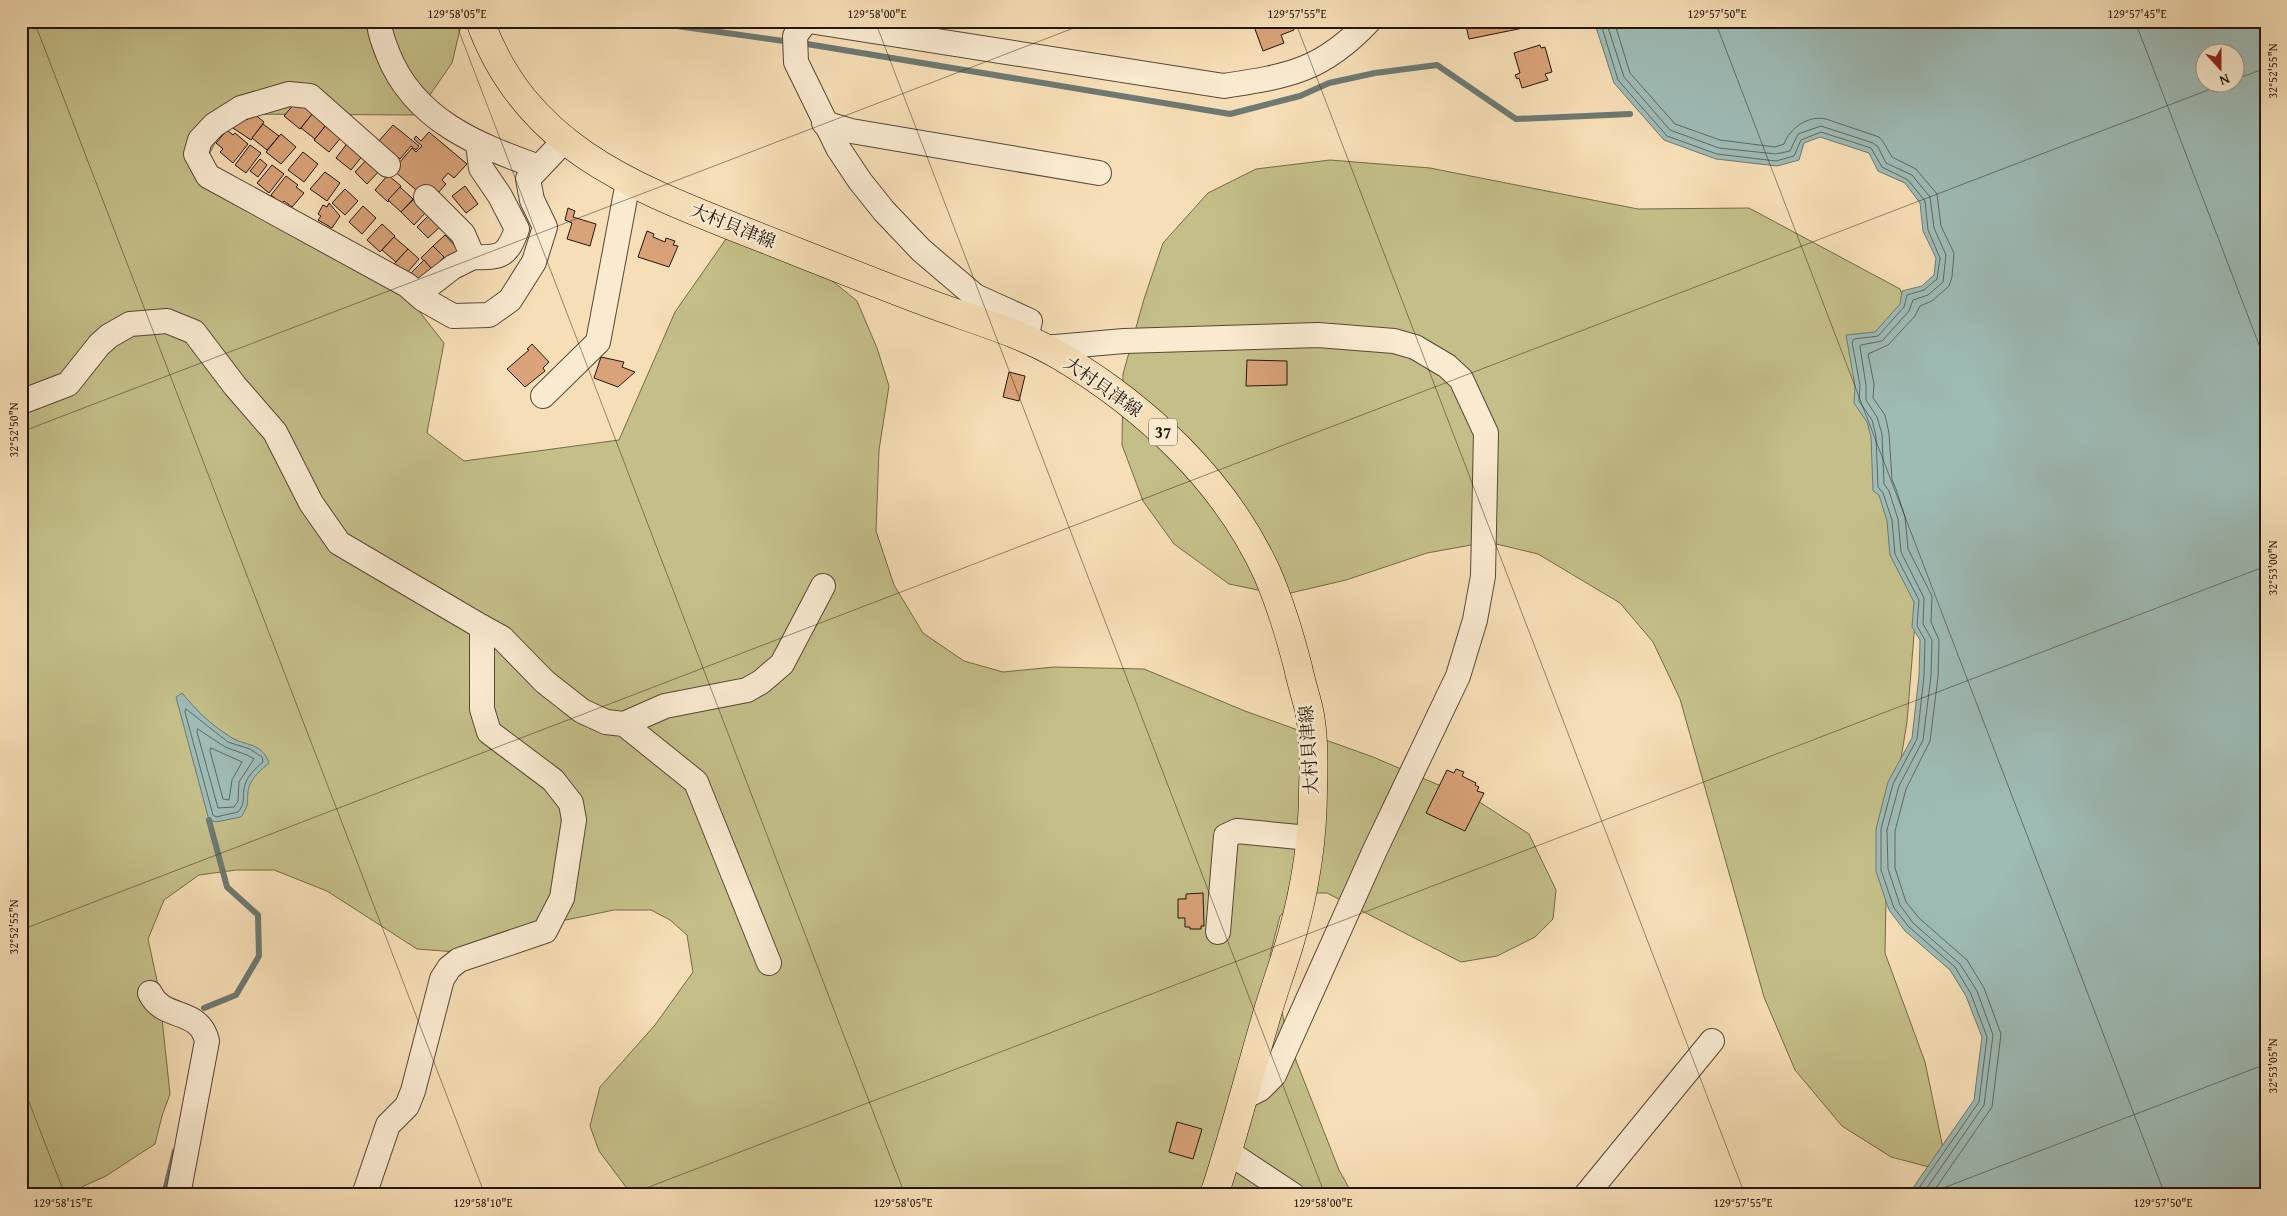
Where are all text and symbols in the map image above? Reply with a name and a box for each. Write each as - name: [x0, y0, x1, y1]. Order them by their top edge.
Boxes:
- text: 129°58'05"E: [427, 5, 487, 22]
- text: 129°58'00"E: [847, 5, 907, 22]
- text: 129°57'55"E: [1267, 5, 1327, 22]
- text: 129°57'50"E: [1687, 5, 1747, 22]
- text: 129°57'45"E: [2107, 5, 2167, 22]
- north arrow: [2194, 42, 2244, 92]
- text: 32°52'55"N: [2264, 43, 2281, 99]
- text: N: [2216, 69, 2233, 91]
- street label: 大村貝津線: [686, 196, 780, 255]
- street label: 大村貝津線: [1059, 350, 1148, 423]
- text: 32°52'50"N: [5, 402, 22, 458]
- road number: 37: [1149, 418, 1177, 446]
- text: 32°53'00"N: [2264, 540, 2281, 596]
- street label: 大村貝津線: [1292, 704, 1325, 796]
- text: 32°52'55"N: [5, 899, 22, 955]
- text: 32°53'05"N: [2264, 1038, 2281, 1094]
- text: 129°58'15"E: [33, 1194, 93, 1211]
- text: 129°58'10"E: [453, 1194, 513, 1211]
- text: 129°58'05"E: [873, 1194, 933, 1211]
- text: 129°58'00"E: [1293, 1194, 1353, 1211]
- text: 129°57'55"E: [1713, 1194, 1773, 1211]
- text: 129°57'50"E: [2133, 1194, 2193, 1211]

